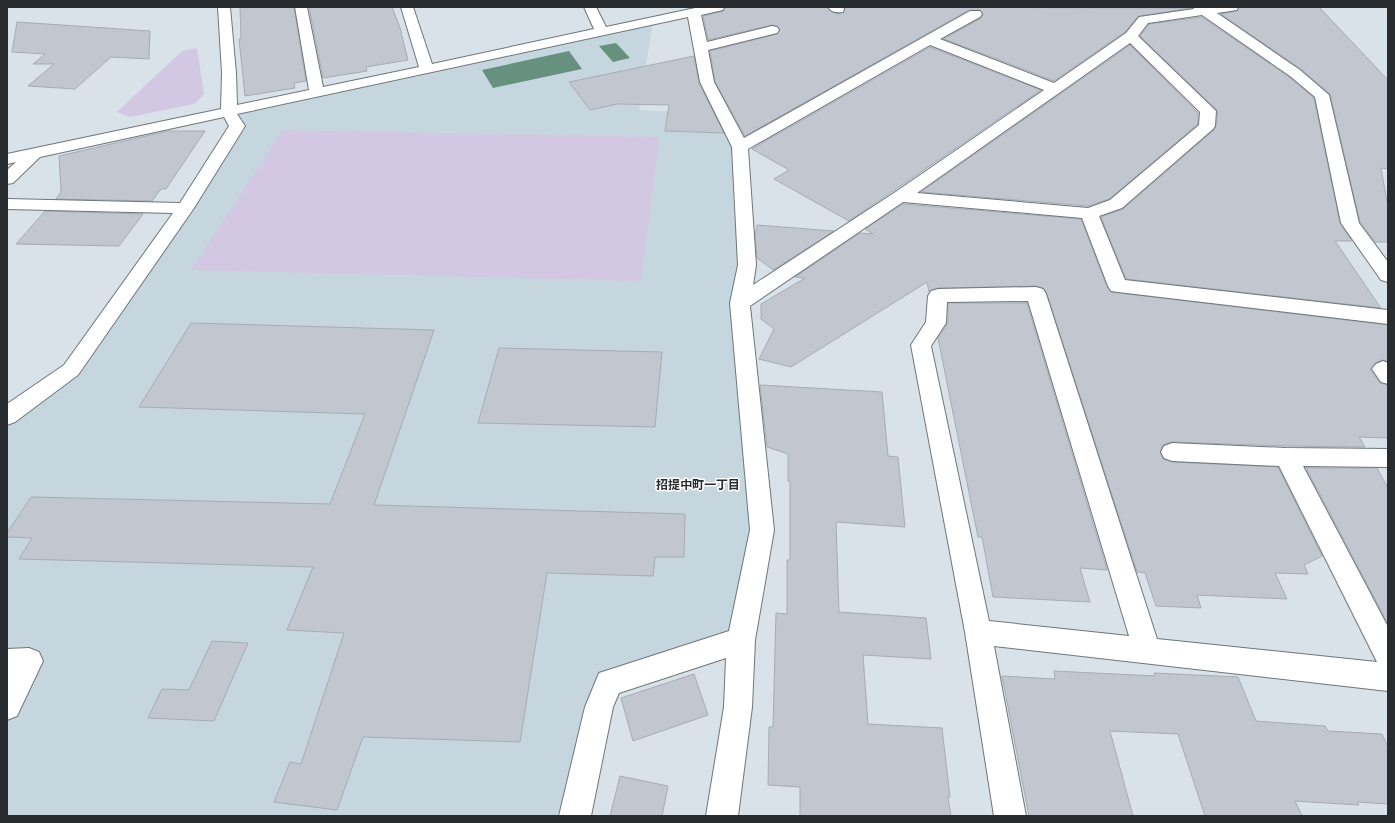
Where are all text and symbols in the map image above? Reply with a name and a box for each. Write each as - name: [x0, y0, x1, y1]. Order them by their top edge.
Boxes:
- district label: 招提中町一丁目: [656, 476, 740, 493]

